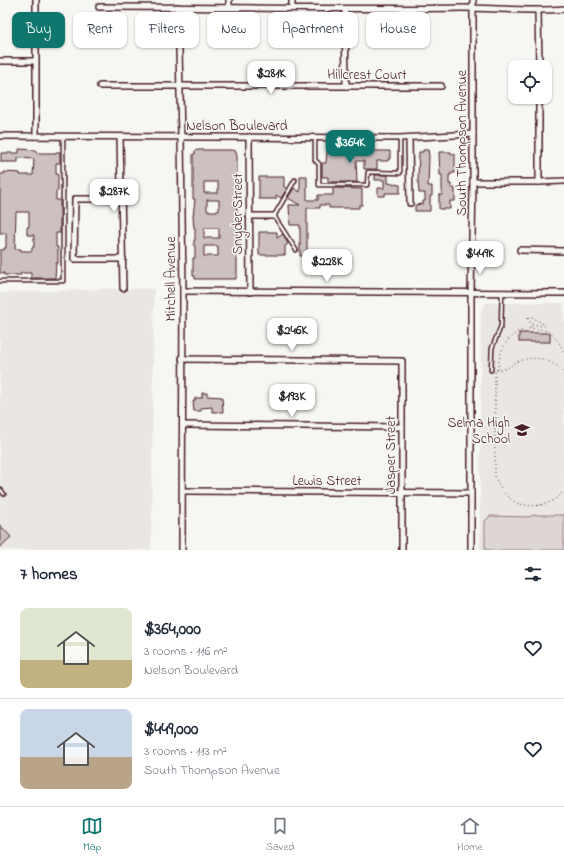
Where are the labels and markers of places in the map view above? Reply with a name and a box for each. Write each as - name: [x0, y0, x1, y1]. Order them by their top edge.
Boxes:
- pin: $281K: [243, 61, 299, 95]
- pin: $364K: [322, 130, 378, 164]
- pin: $287K: [86, 179, 142, 213]
- pin: $449K: [452, 241, 508, 275]
- pin: $228K: [299, 249, 355, 283]
- pin: $246K: [264, 318, 320, 352]
- pin: $193K: [264, 384, 320, 418]
- place label: Selma High School: [447, 413, 510, 450]
- school or university icon: Selma High School: [513, 421, 531, 439]

